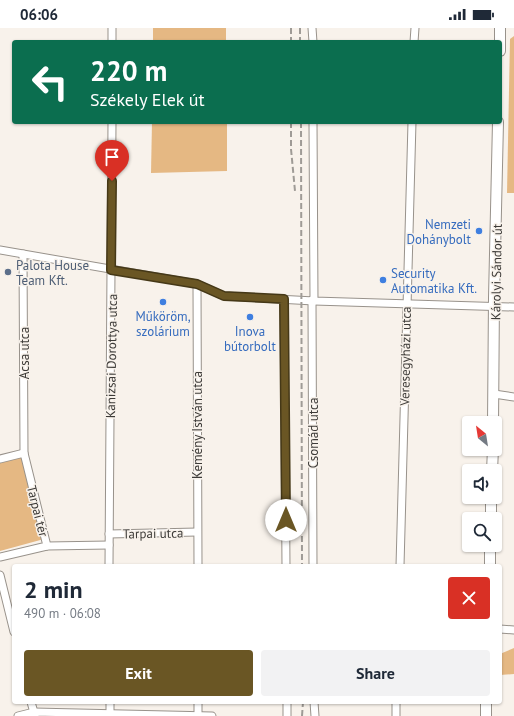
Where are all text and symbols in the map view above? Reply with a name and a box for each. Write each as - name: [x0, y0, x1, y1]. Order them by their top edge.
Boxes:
- text: 06:06: [20, 5, 58, 24]
- text: 220 m: [90, 52, 167, 89]
- icon: left: [24, 56, 76, 108]
- text: Székely Elek út: [90, 88, 205, 111]
- pin: [95, 140, 129, 181]
- icon: arrive: [101, 146, 123, 168]
- place label: Nemzeti Dohánybolt: [407, 216, 472, 248]
- street label: Károlyi Sándor út: [487, 223, 506, 320]
- marker: Nemzeti Dohánybolt: [474, 226, 484, 236]
- place label: Palota House Team Kft.: [16, 257, 89, 289]
- place label: Security Automatika Kft.: [391, 265, 477, 297]
- marker: Palota House Team Kft.: [3, 267, 13, 277]
- marker: Security Automatika Kft.: [378, 275, 388, 285]
- street label: Kanizsai Dorottya utca: [102, 294, 121, 418]
- marker: Műköröm, szolárium: [158, 297, 168, 307]
- street label: Veresegyházi utca: [396, 306, 415, 407]
- place label: Műköröm, szolárium: [135, 308, 191, 340]
- marker: Inova bútorbolt: [245, 312, 255, 322]
- place label: Inova bútorbolt: [224, 323, 277, 355]
- street label: Acsa utca: [16, 327, 33, 379]
- street label: Kemény István utca: [189, 371, 206, 479]
- street label: Csomád utca: [305, 398, 322, 468]
- north arrow: [462, 416, 502, 456]
- map controls: [462, 416, 502, 552]
- button: sound: [462, 464, 502, 504]
- street label: Tarpai tér: [23, 484, 52, 539]
- position arrow: [265, 499, 307, 541]
- button: search: [462, 512, 502, 552]
- street label: Tarpai utca: [122, 524, 184, 543]
- text: 2 min: [24, 574, 83, 605]
- button: close: [448, 577, 490, 619]
- text: 490 m · 06:08: [24, 605, 101, 622]
- button: Exit: [24, 650, 253, 696]
- button: Share: [261, 650, 490, 696]

